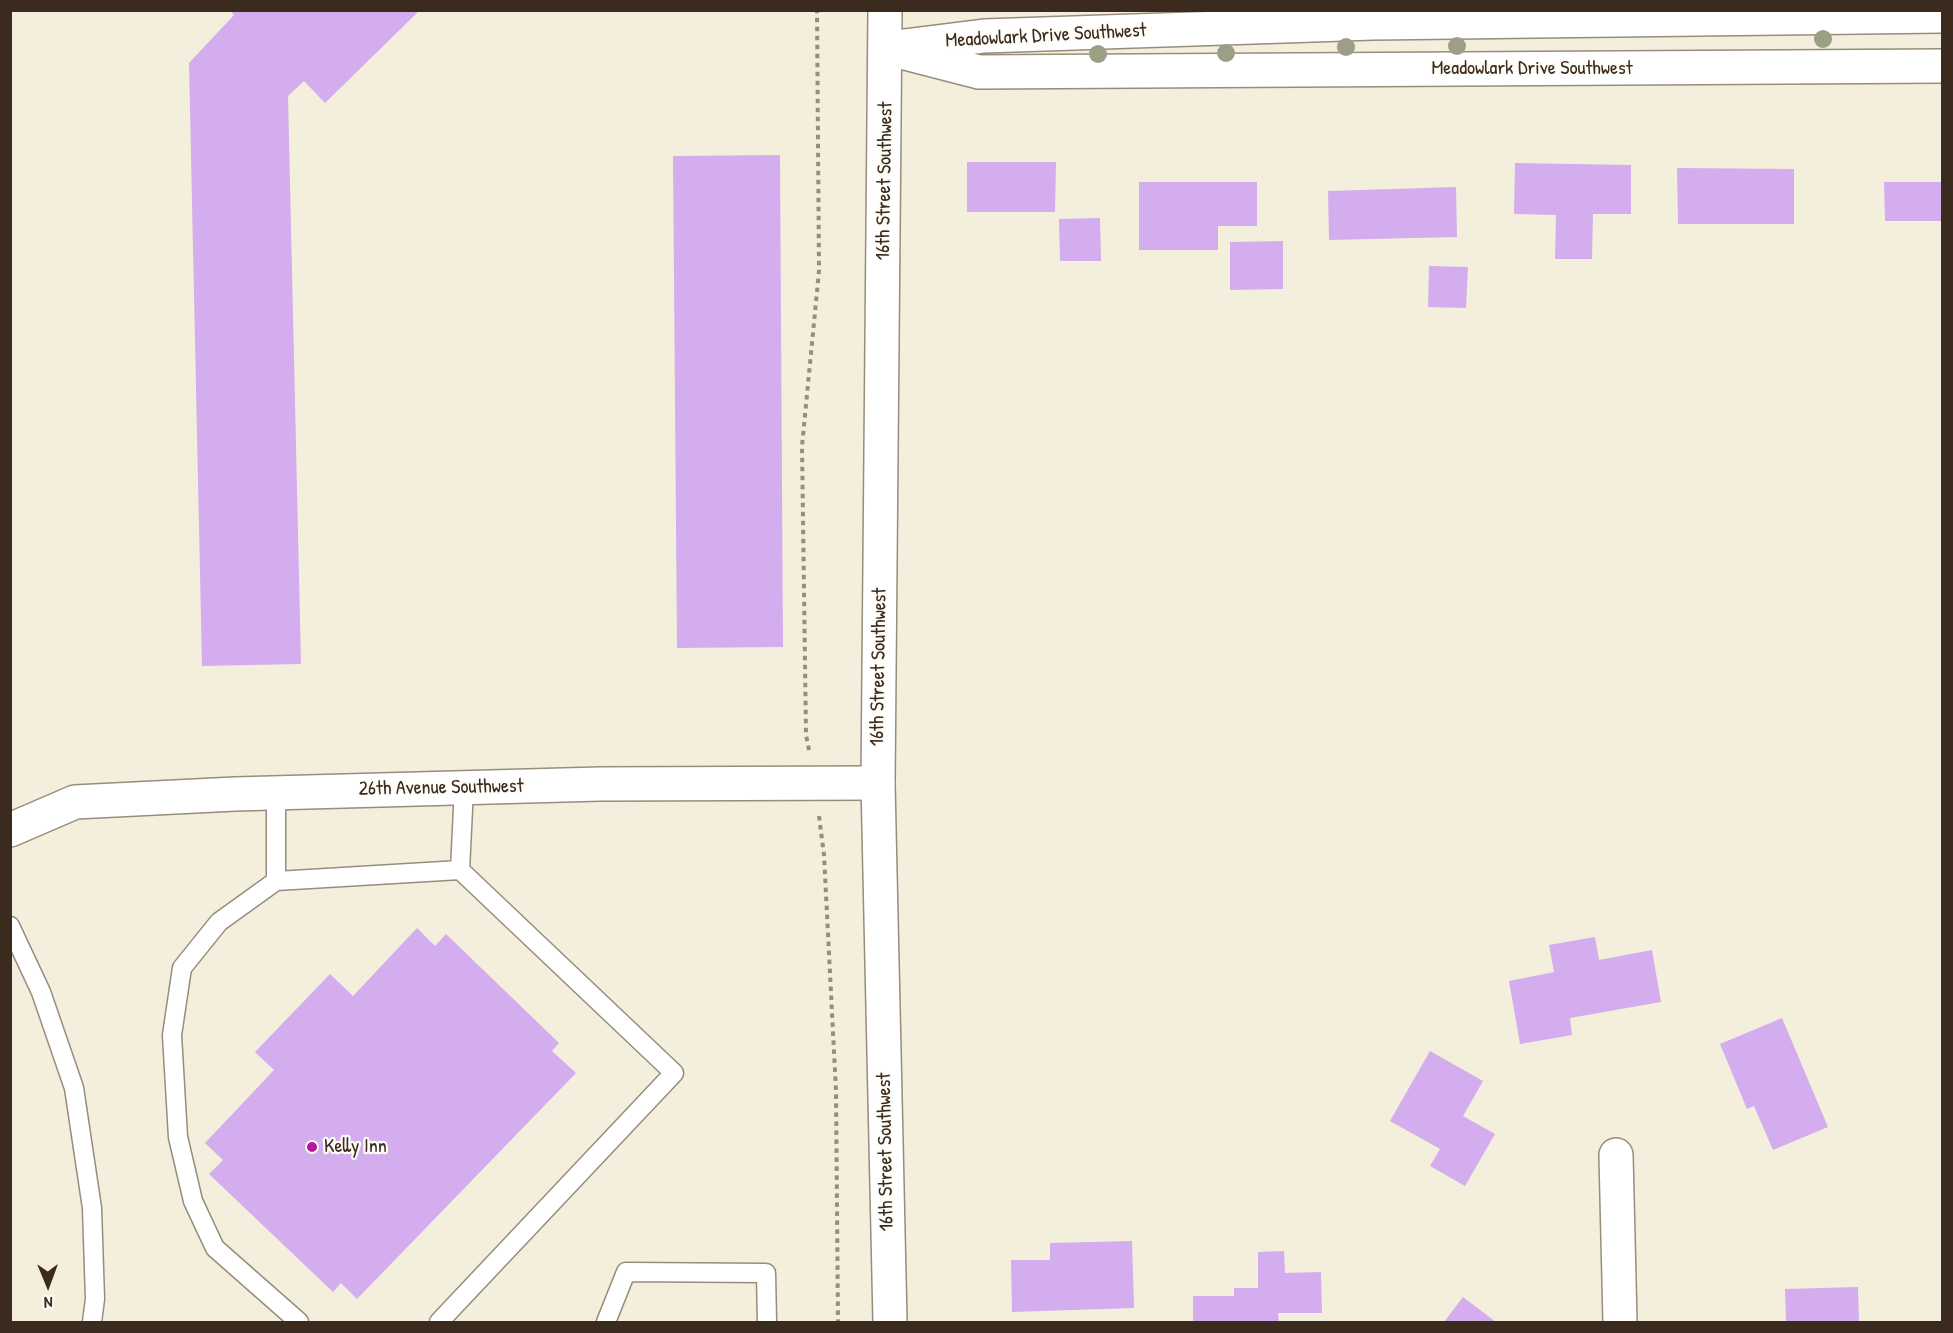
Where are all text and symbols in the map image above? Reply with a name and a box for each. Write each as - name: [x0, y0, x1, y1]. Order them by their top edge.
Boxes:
- street label: Meadowlark Drive Southwest: [945, 19, 1147, 53]
- street label: Meadowlark Drive Southwest: [1431, 57, 1633, 81]
- street label: 16th Street Southwest: [872, 102, 898, 260]
- street label: 16th Street Southwest: [866, 588, 892, 746]
- street label: 26th Avenue Southwest: [358, 775, 524, 801]
- street label: 16th Street Southwest: [873, 1073, 899, 1231]
- place label: Kelly Inn: [324, 1135, 387, 1159]
- marker: Kelly Inn: [305, 1140, 319, 1154]
- north arrow: [18, 1255, 78, 1315]
- text: N: [44, 1292, 53, 1314]

